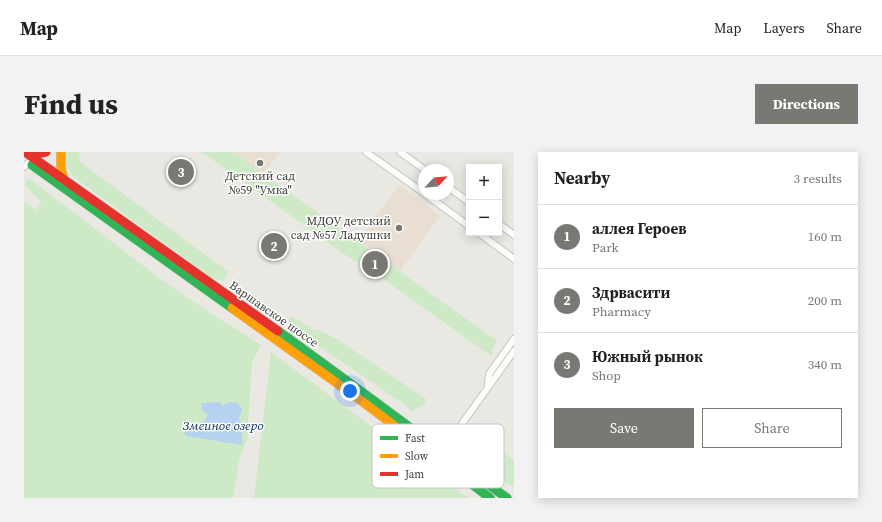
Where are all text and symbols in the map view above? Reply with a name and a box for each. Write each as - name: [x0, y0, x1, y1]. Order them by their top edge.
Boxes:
- text: Map: [20, 15, 58, 41]
- text: Map: [714, 18, 741, 38]
- text: Layers: [763, 18, 805, 38]
- text: Share: [827, 18, 862, 38]
- button: Directions: [755, 84, 858, 124]
- text: Find us: [24, 85, 118, 123]
- pin: 3: [168, 157, 194, 187]
- marker: Детский сад №59 "Умка": [255, 158, 265, 168]
- north arrow: [418, 164, 454, 200]
- map controls: [466, 164, 502, 236]
- button: +: [466, 164, 502, 200]
- text: Nearby: [554, 166, 610, 190]
- place label: Детский сад №59 "Умка": [225, 168, 295, 198]
- text: 3 results: [794, 170, 842, 187]
- button: −: [466, 200, 502, 236]
- place label: МДОУ детский сад №57 Ладушки: [291, 213, 391, 243]
- text: аллея Героев: [592, 218, 686, 239]
- marker: МДОУ детский сад №57 Ладушки: [394, 223, 404, 233]
- text: 1: [563, 228, 571, 245]
- text: 160 m: [808, 228, 842, 245]
- pin: 2: [261, 231, 287, 261]
- text: Park: [592, 239, 619, 256]
- pin: 1: [362, 249, 388, 279]
- street label: Варшавское шоссе: [226, 277, 322, 351]
- text: Здрвасити: [592, 282, 670, 303]
- text: 2: [563, 292, 571, 309]
- text: 200 m: [808, 292, 842, 309]
- text: Pharmacy: [592, 303, 651, 320]
- text: Южный рынок: [592, 346, 703, 367]
- text: 3: [563, 356, 571, 373]
- text: 340 m: [808, 356, 842, 373]
- text: Shop: [592, 367, 621, 384]
- your location: [340, 381, 360, 401]
- button: Save: [554, 408, 694, 448]
- button: Share: [702, 408, 842, 448]
- water label: Змеиное озеро: [182, 417, 264, 434]
- legend: [372, 424, 504, 488]
- text: Fast: [405, 431, 425, 446]
- text: Slow: [405, 449, 429, 464]
- text: Jam: [404, 467, 424, 482]

